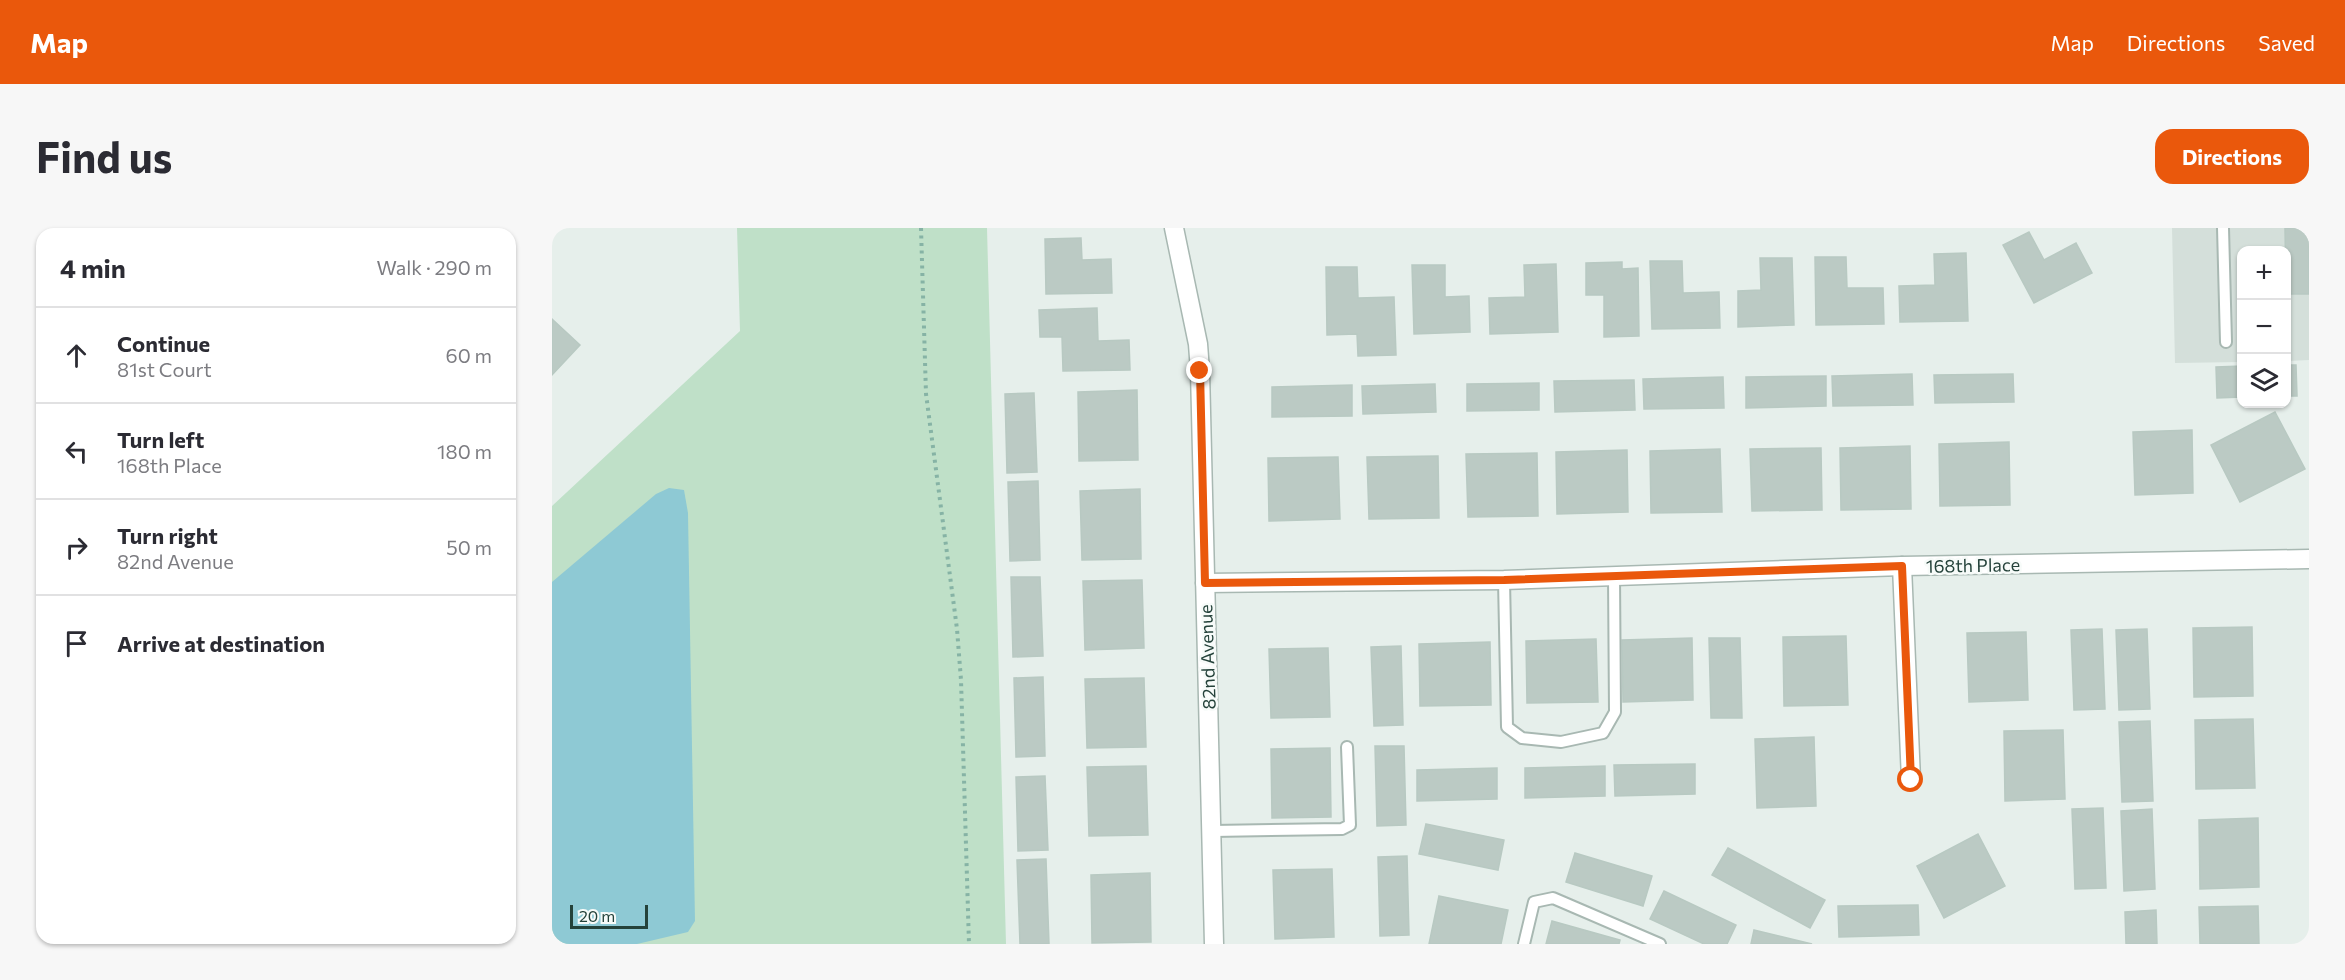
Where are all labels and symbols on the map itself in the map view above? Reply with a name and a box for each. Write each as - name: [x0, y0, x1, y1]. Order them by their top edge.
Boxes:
- route end: [1186, 357, 1212, 383]
- street label: 168th Place: [1926, 553, 2020, 577]
- street label: 82nd Avenue: [1194, 604, 1220, 710]
- route start: [1897, 766, 1923, 792]
- scale bar: [570, 902, 648, 930]

